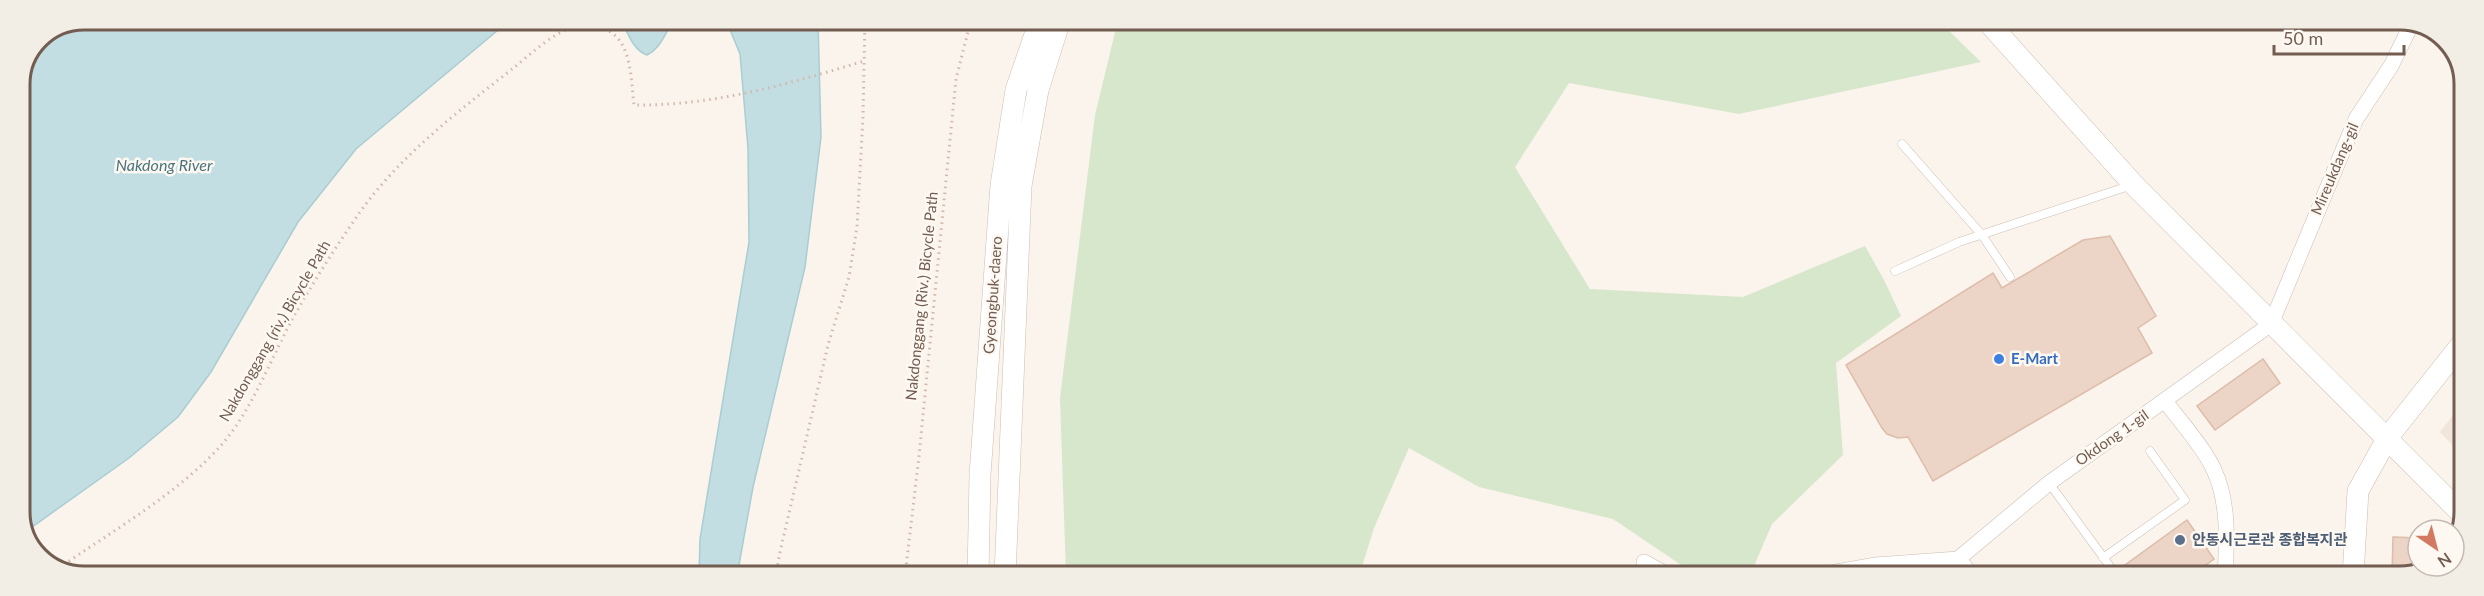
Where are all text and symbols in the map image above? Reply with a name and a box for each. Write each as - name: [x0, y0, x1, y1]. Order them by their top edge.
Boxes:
- scale bar: [2274, 18, 2404, 56]
- text: 50 m: [2283, 27, 2323, 49]
- street label: Mireukdang-gil: [2307, 120, 2362, 218]
- water label: Nakdong River: [116, 155, 213, 174]
- street label: Nakdonggang (Riv.) Bicycle Path: [901, 191, 941, 401]
- street label: Gyeongbuk-daero: [979, 236, 1005, 354]
- street label: Nakdonggang (riv.) Bicycle Path: [215, 237, 333, 424]
- place label: E-Mart: [2011, 349, 2058, 367]
- marker: E-Mart: [1992, 352, 2006, 366]
- street label: Okdong 1-gil: [2071, 405, 2151, 469]
- north arrow: [2406, 518, 2466, 578]
- place label: 안동시근로관 종합복지관: [2192, 530, 2348, 548]
- marker: 안동시근로관 종합복지관: [2173, 533, 2187, 547]
- text: N: [2434, 549, 2455, 572]

